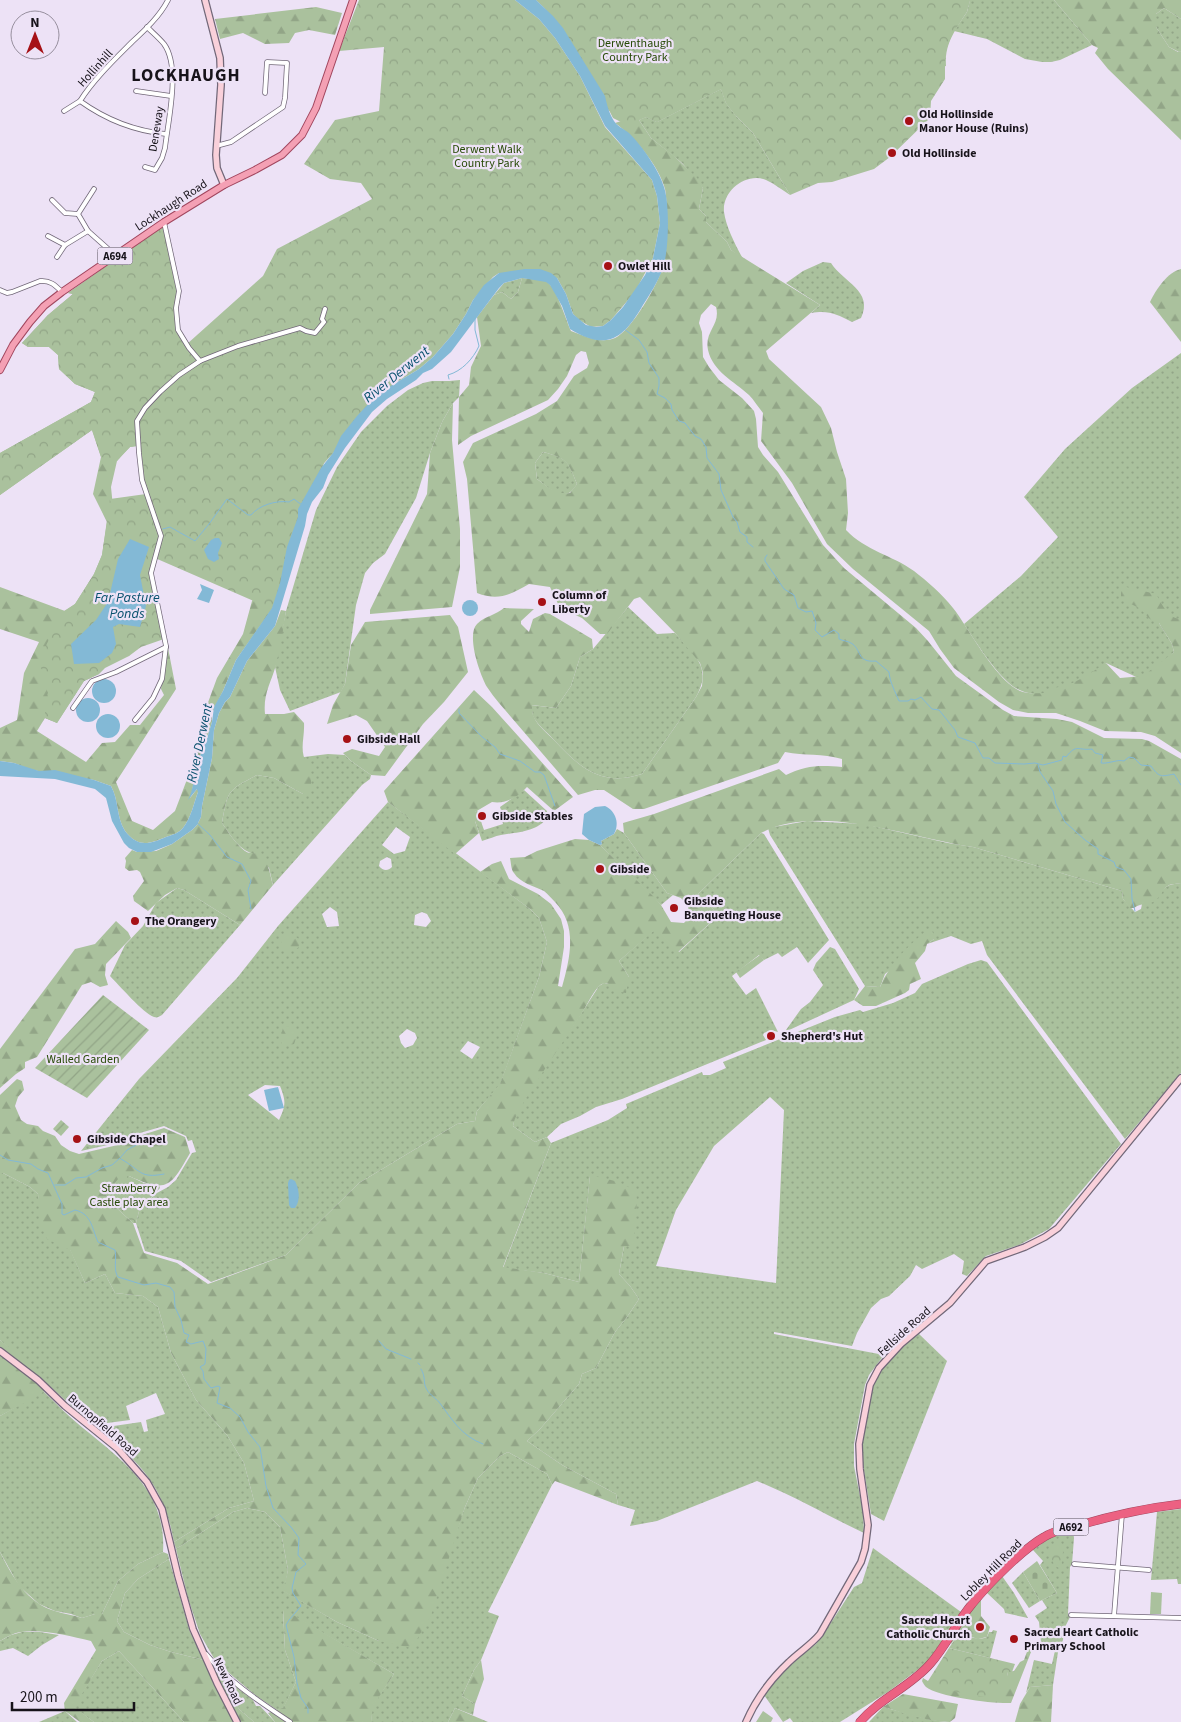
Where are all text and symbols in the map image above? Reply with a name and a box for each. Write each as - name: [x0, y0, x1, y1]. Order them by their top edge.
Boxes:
- north arrow: [10, 10, 60, 60]
- text: N: [30, 13, 40, 33]
- park label: Derwenthaugh Country Park: [598, 35, 672, 66]
- street label: Hollinhill: [74, 46, 117, 91]
- district label: LOCKHAUGH: [131, 63, 241, 88]
- street label: Deneway: [144, 105, 169, 153]
- place label: Old Hollinside Manor House (Ruins): [919, 106, 1029, 137]
- marker: Old Hollinside Manor House (Ruins): [903, 115, 915, 127]
- park label: Derwent Walk Country Park: [452, 141, 522, 172]
- place label: Old Hollinside: [902, 145, 976, 162]
- marker: Old Hollinside: [886, 147, 898, 159]
- street label: Lockhaugh Road: [132, 176, 211, 235]
- road number: A694: [98, 248, 132, 264]
- place label: Owlet Hill: [618, 258, 671, 275]
- marker: Owlet Hill: [602, 260, 614, 272]
- water label: River Derwent: [359, 342, 434, 408]
- place label: Column of Liberty: [552, 587, 607, 618]
- water label: Far Pasture Ponds: [94, 588, 160, 624]
- marker: Column of Liberty: [536, 596, 548, 608]
- water label: River Derwent: [182, 702, 218, 784]
- place label: Gibside Hall: [357, 731, 421, 748]
- marker: Gibside Hall: [341, 733, 353, 745]
- place label: Gibside Stables: [492, 808, 573, 825]
- marker: Gibside Stables: [476, 810, 488, 822]
- place label: Gibside: [610, 861, 650, 878]
- marker: Gibside: [594, 863, 606, 875]
- place label: Gibside Banqueting House: [684, 893, 781, 924]
- marker: Gibside Banqueting House: [668, 902, 680, 914]
- place label: The Orangery: [145, 913, 217, 930]
- marker: The Orangery: [129, 915, 141, 927]
- place label: Shepherd's Hut: [781, 1028, 863, 1045]
- marker: Shepherd's Hut: [765, 1030, 777, 1042]
- park label: Walled Garden: [46, 1051, 120, 1068]
- place label: Gibside Chapel: [87, 1131, 166, 1148]
- marker: Gibside Chapel: [71, 1133, 83, 1145]
- park label: Strawberry Castle play area: [90, 1180, 168, 1211]
- street label: Fellside Road: [874, 1303, 935, 1360]
- street label: Burnopfield Road: [64, 1390, 141, 1461]
- road number: A692: [1054, 1518, 1088, 1535]
- street label: Lobley Hill Road: [957, 1536, 1026, 1605]
- place label: Sacred Heart Catholic Church: [886, 1612, 970, 1643]
- marker: Sacred Heart Catholic Church: [974, 1621, 986, 1633]
- place label: Sacred Heart Catholic Primary School: [1024, 1624, 1139, 1655]
- marker: Sacred Heart Catholic Primary School: [1008, 1633, 1020, 1645]
- street label: New Road: [209, 1655, 246, 1708]
- scale bar: [12, 1680, 135, 1712]
- text: 200 m: [20, 1687, 58, 1708]

